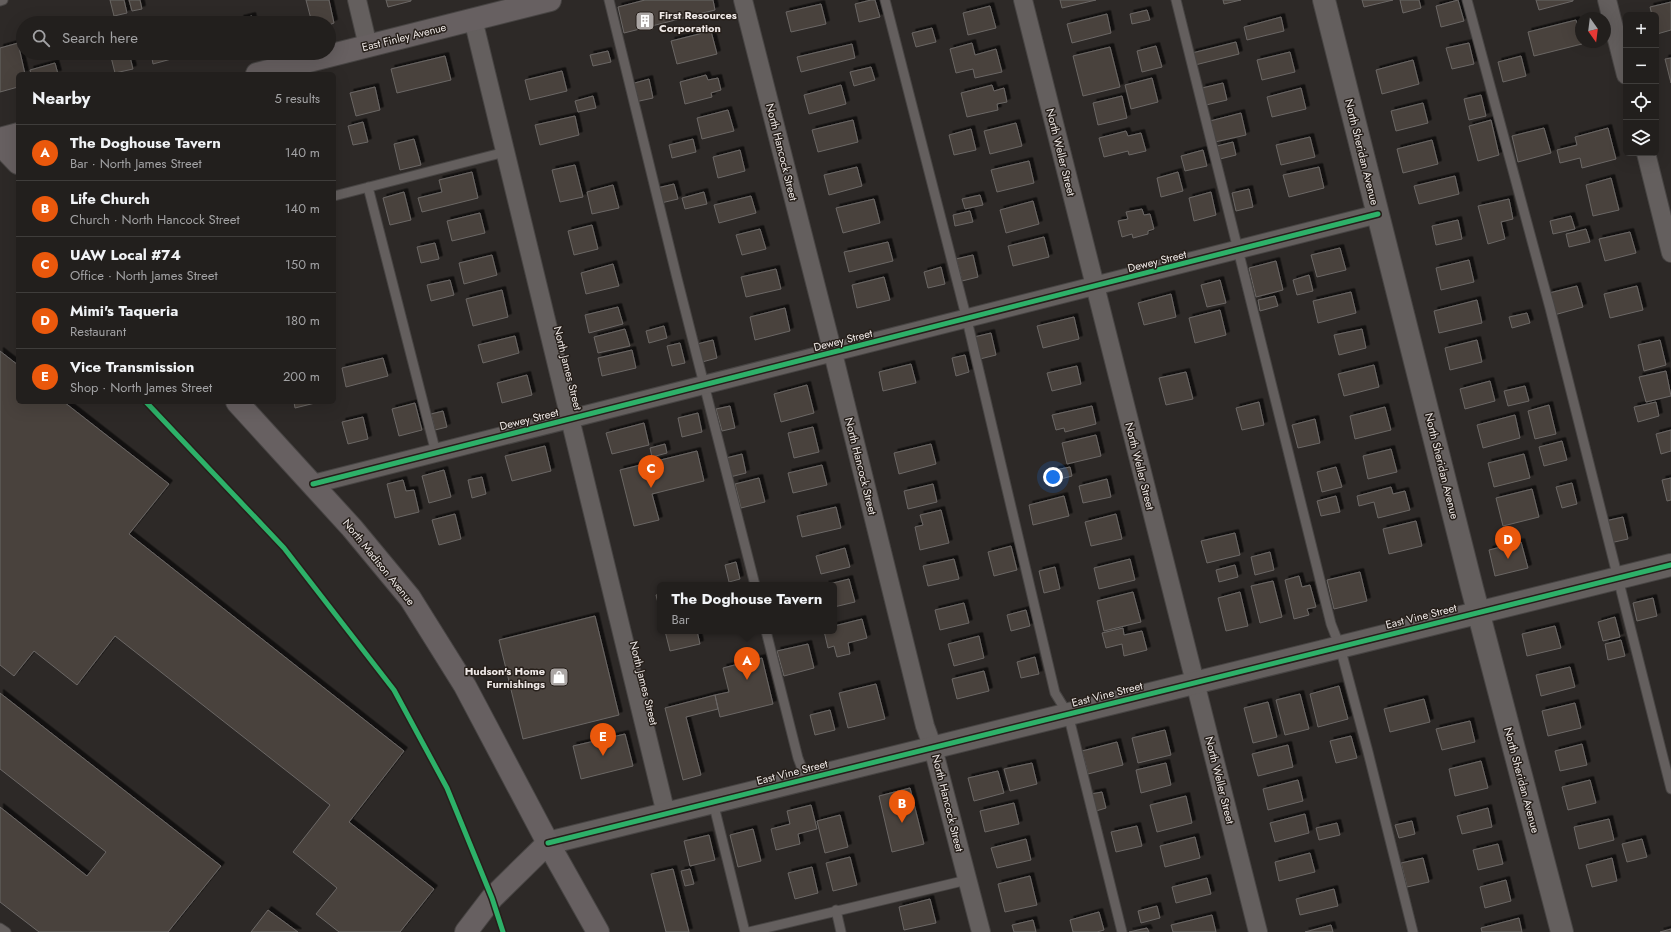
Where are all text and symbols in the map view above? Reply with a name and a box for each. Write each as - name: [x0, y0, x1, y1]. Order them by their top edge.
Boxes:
- place label: First Resources Corporation: [659, 7, 737, 36]
- building icon: First Resources Corporation: [634, 10, 656, 32]
- north arrow: [1575, 12, 1611, 48]
- map controls: [1623, 12, 1659, 156]
- button: +: [1623, 12, 1659, 48]
- search box: [16, 16, 336, 60]
- street label: East Finley Avenue: [360, 19, 448, 55]
- icon: search: [30, 27, 52, 49]
- text: Search here: [62, 27, 138, 49]
- button: −: [1623, 48, 1659, 84]
- button: locate: [1623, 84, 1659, 120]
- text: Nearby: [32, 86, 90, 110]
- text: 5 results: [274, 89, 320, 108]
- street label: North Sheridan Avenue: [1341, 97, 1383, 207]
- street label: North Hancock Street: [762, 102, 802, 203]
- street label: North Weller Street: [1042, 107, 1080, 198]
- button: layers: [1623, 120, 1659, 156]
- text: The Doghouse Tavern: [70, 132, 221, 154]
- text: A: [40, 143, 50, 162]
- text: 140 m: [285, 143, 320, 162]
- text: Bar · North James Street: [70, 154, 202, 173]
- text: Life Church: [70, 188, 150, 210]
- text: B: [41, 199, 49, 218]
- text: 140 m: [285, 199, 320, 218]
- text: Church · North Hancock Street: [70, 210, 240, 229]
- text: UAW Local #74: [70, 244, 181, 266]
- street label: Dewey Street: [1126, 246, 1188, 276]
- text: C: [40, 255, 50, 274]
- text: 150 m: [285, 255, 320, 274]
- text: Office · North James Street: [70, 266, 218, 285]
- text: Mimi's Taqueria: [70, 300, 178, 322]
- text: D: [40, 311, 50, 330]
- text: 180 m: [285, 311, 320, 330]
- text: Restaurant: [70, 322, 126, 341]
- street label: North James Street: [550, 324, 586, 412]
- street label: Dewey Street: [812, 325, 874, 355]
- text: Vice Transmission: [70, 356, 194, 378]
- text: E: [41, 367, 49, 386]
- text: 200 m: [283, 367, 320, 386]
- text: Shop · North James Street: [70, 378, 212, 397]
- street label: Dewey Street: [498, 404, 560, 434]
- street label: North Sheridan Avenue: [1421, 411, 1463, 521]
- street label: North Hancock Street: [841, 416, 881, 517]
- street label: North Weller Street: [1121, 421, 1159, 512]
- pin: C: [638, 455, 664, 488]
- your location: [1043, 467, 1063, 487]
- street label: North Madison Avenue: [339, 515, 419, 609]
- pin: D: [1495, 526, 1521, 559]
- popup: [657, 582, 837, 634]
- text: The Doghouse Tavern: [672, 588, 822, 610]
- street label: East Vine Street: [1384, 599, 1459, 633]
- text: Bar: [672, 610, 689, 629]
- street label: North James Street: [626, 639, 662, 727]
- pin: A: [734, 647, 760, 680]
- place label: Hudson's Home Furnishings: [465, 663, 545, 692]
- shop icon: Hudson's Home Furnishings: [548, 666, 570, 688]
- street label: East Vine Street: [1070, 677, 1145, 711]
- pin: E: [590, 723, 616, 756]
- street label: North Sheridan Avenue: [1500, 725, 1544, 835]
- street label: North Weller Street: [1201, 735, 1239, 826]
- street label: North Hancock Street: [928, 753, 968, 854]
- street label: East Vine Street: [755, 755, 830, 789]
- pin: B: [889, 790, 915, 823]

